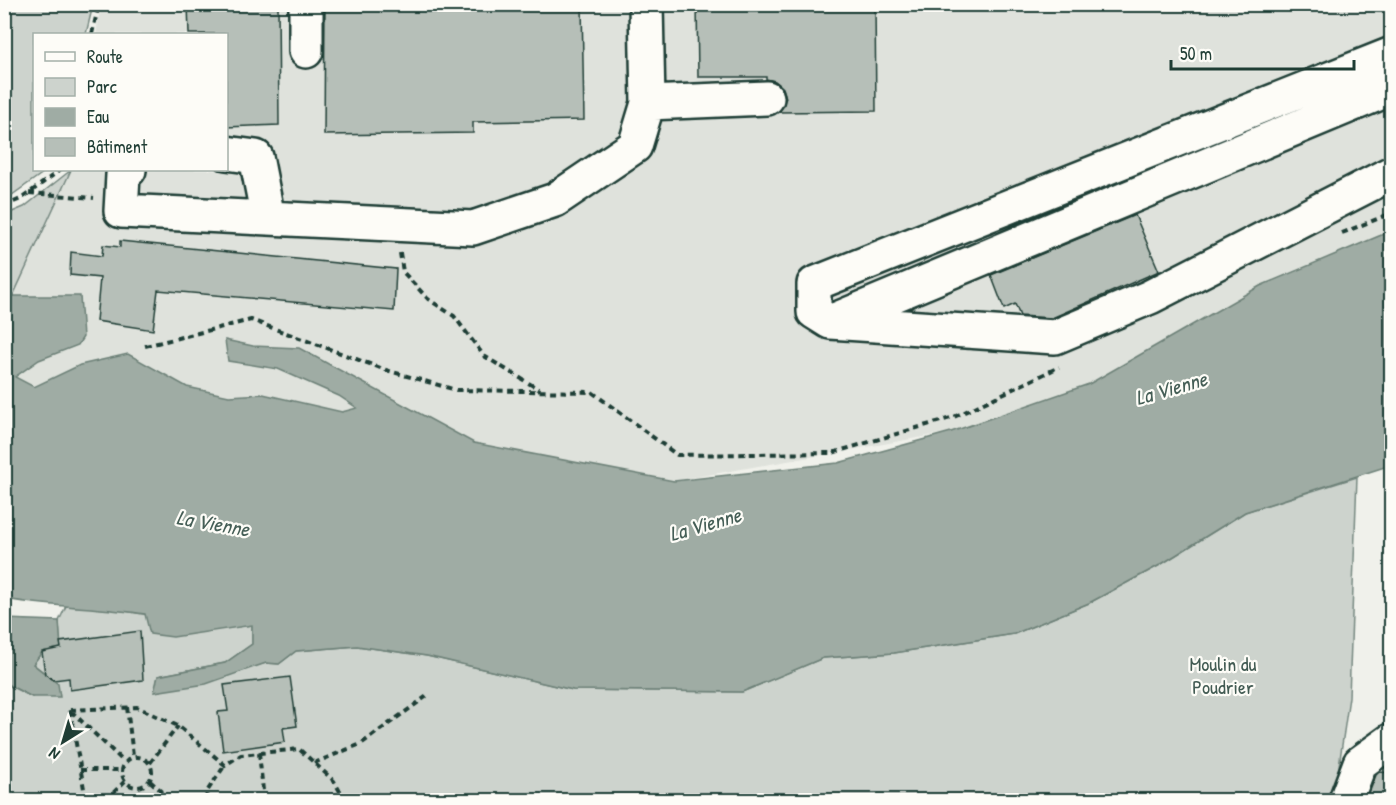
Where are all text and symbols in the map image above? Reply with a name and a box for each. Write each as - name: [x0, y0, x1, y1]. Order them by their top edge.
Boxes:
- legend: [33, 33, 228, 171]
- scale bar: [1171, 33, 1354, 71]
- text: 50 m: [1180, 41, 1212, 66]
- text: Route: [87, 44, 123, 69]
- text: Parc: [87, 74, 117, 99]
- text: Eau: [87, 104, 109, 129]
- text: Bâtiment: [87, 134, 148, 159]
- water label: La Vienne: [1132, 364, 1212, 412]
- water label: La Vienne: [666, 500, 746, 548]
- water label: La Vienne: [174, 502, 253, 544]
- park label: Moulin du Poudrier: [1189, 650, 1257, 700]
- north arrow: [33, 712, 93, 772]
- text: N: [44, 742, 64, 765]

